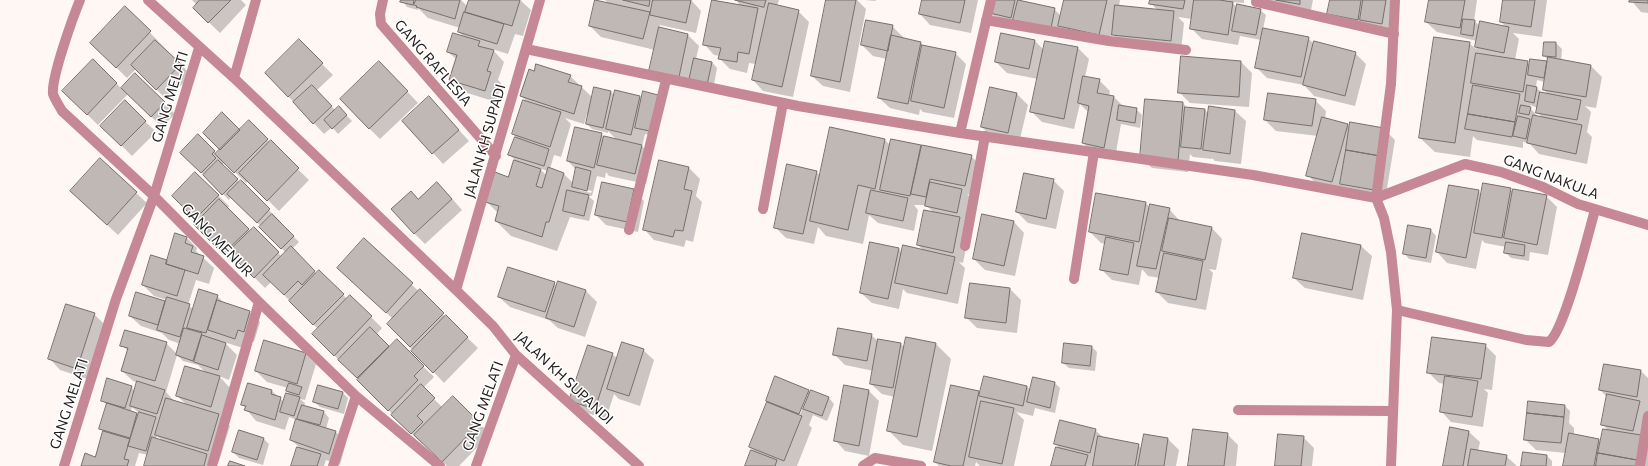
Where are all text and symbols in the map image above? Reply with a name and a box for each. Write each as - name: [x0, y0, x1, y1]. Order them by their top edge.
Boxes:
- street label: GANG RAFLESIA: [391, 17, 475, 109]
- street label: GANG MELATI: [148, 49, 192, 145]
- street label: JALAN KH SUPADI: [461, 82, 509, 200]
- street label: GANG NAKULA: [1501, 151, 1601, 203]
- street label: GANG MENUR: [178, 200, 256, 280]
- street label: JALAN KH SUPANDI: [511, 328, 617, 428]
- street label: GANG MELATI: [46, 356, 92, 452]
- street label: GANG MELATI: [459, 359, 507, 453]

